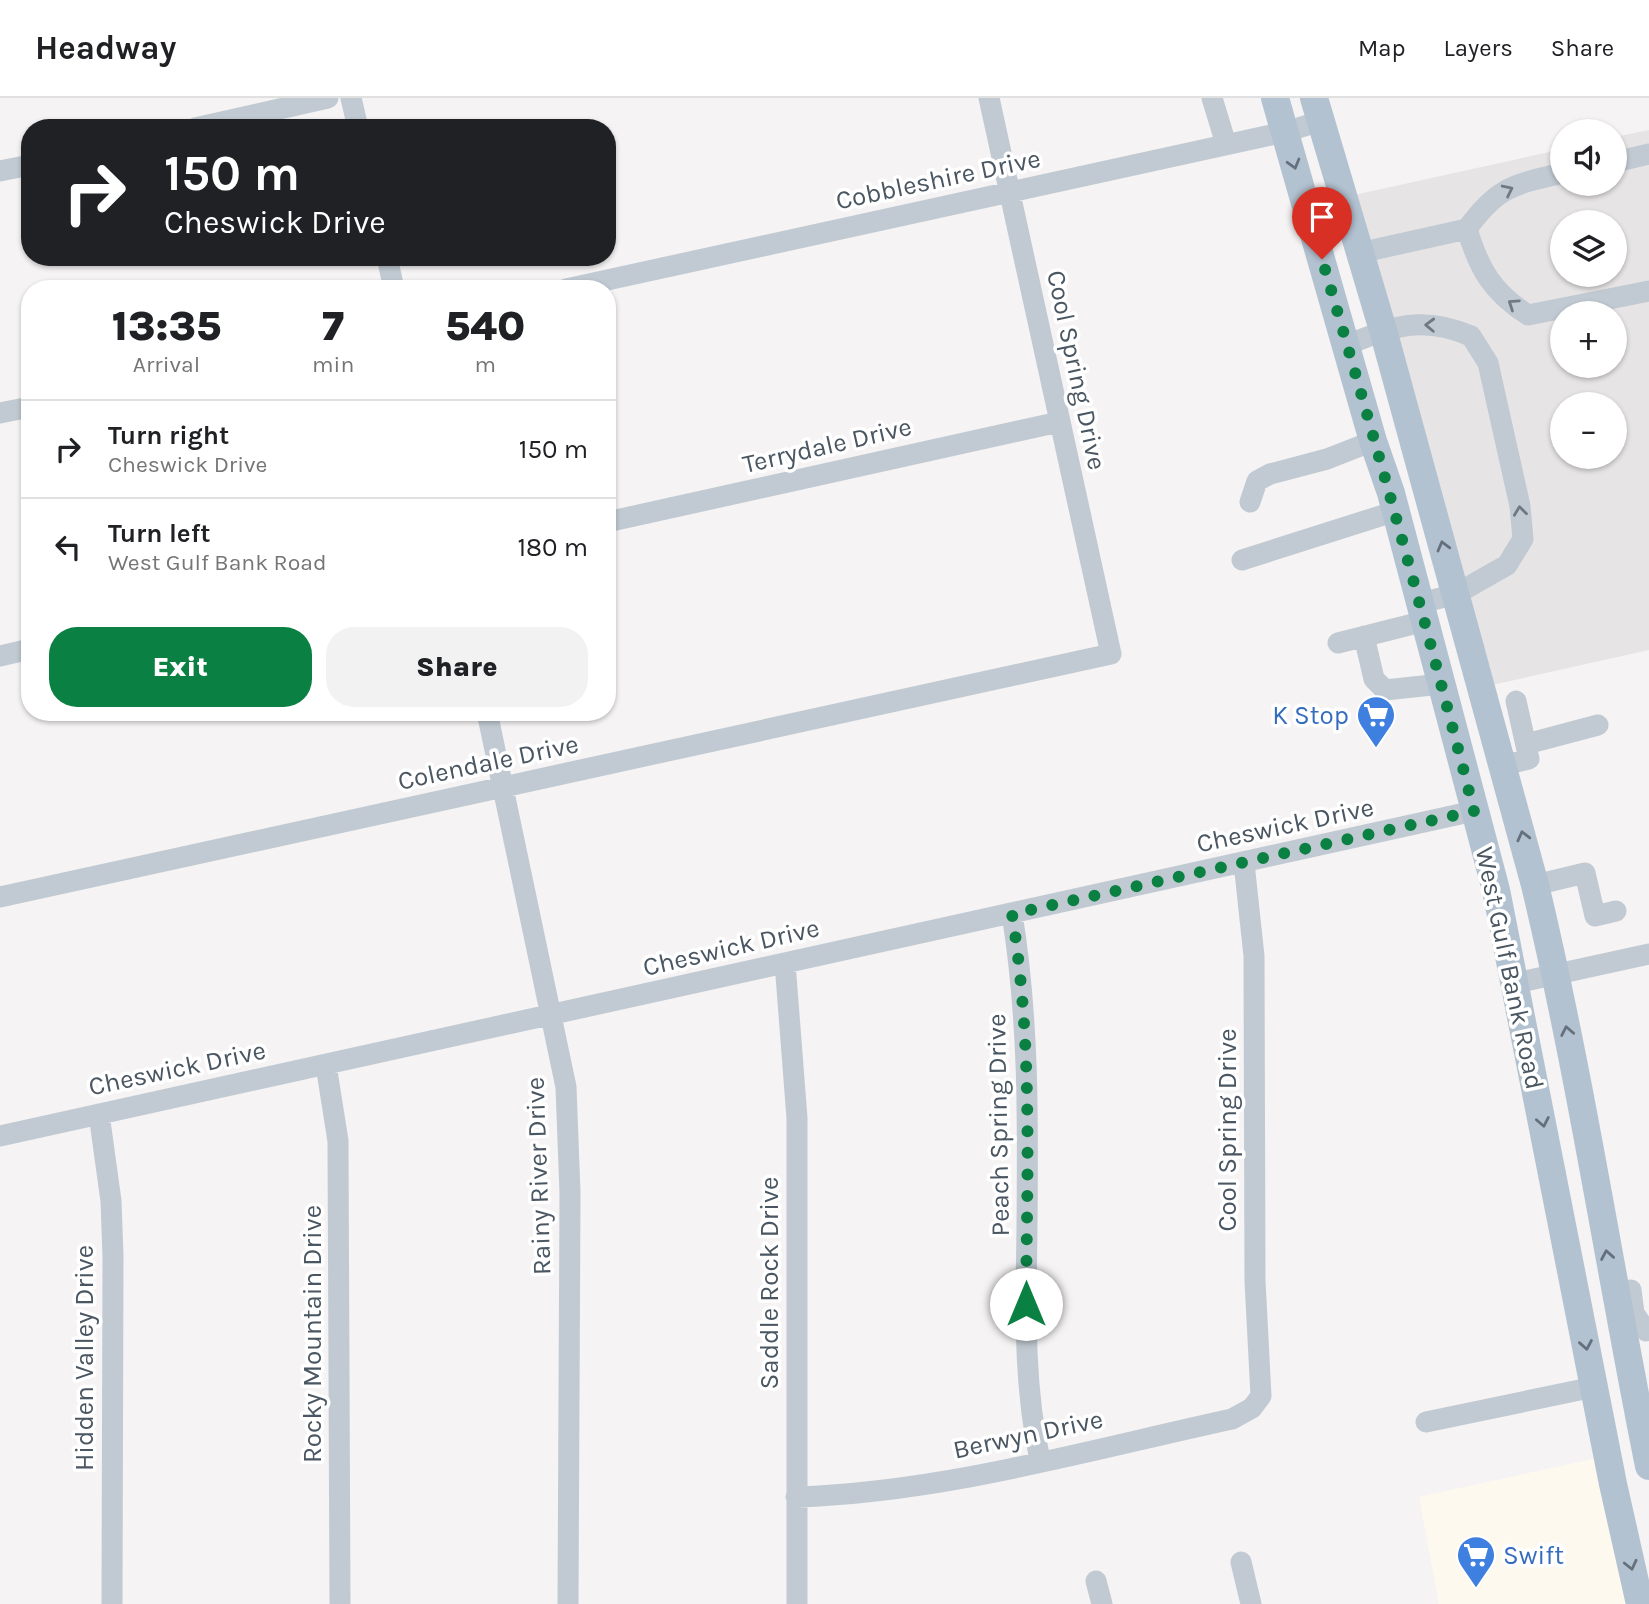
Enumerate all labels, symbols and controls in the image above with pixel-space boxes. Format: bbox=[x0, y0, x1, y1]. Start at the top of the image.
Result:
text: Headway bbox=[35, 29, 176, 67]
text: Map bbox=[1358, 34, 1406, 62]
text: Layers bbox=[1444, 34, 1513, 62]
text: Share bbox=[1551, 34, 1614, 62]
map controls bbox=[1550, 119, 1627, 469]
button: sound bbox=[1550, 119, 1627, 196]
street label: Cobbleshire Drive bbox=[833, 143, 1043, 216]
text: 150 m bbox=[164, 145, 300, 202]
icon: right bbox=[49, 147, 140, 238]
one-way arrow bbox=[1286, 157, 1301, 169]
one-way arrow bbox=[1501, 184, 1513, 198]
pin bbox=[1292, 187, 1352, 259]
icon: arrive bbox=[1303, 198, 1341, 236]
text: Cheswick Drive bbox=[164, 204, 386, 241]
button: layers bbox=[1550, 210, 1627, 287]
street label: Cool Spring Drive bbox=[1040, 268, 1113, 473]
one-way arrow bbox=[1507, 300, 1520, 313]
text: 13:35 bbox=[112, 301, 221, 351]
text: 7 bbox=[322, 301, 344, 351]
text: 540 bbox=[445, 301, 525, 351]
button: + bbox=[1550, 301, 1627, 378]
one-way arrow bbox=[1424, 317, 1435, 332]
text: Arrival bbox=[133, 351, 200, 378]
text: min bbox=[312, 351, 354, 378]
text: m bbox=[474, 351, 496, 378]
button: − bbox=[1550, 392, 1627, 469]
street label: Terrydale Drive bbox=[740, 411, 915, 480]
text: Turn right bbox=[108, 420, 229, 451]
icon: right bbox=[49, 430, 87, 468]
text: 150 m bbox=[519, 434, 588, 465]
text: Cheswick Drive bbox=[108, 451, 267, 478]
one-way arrow bbox=[1513, 505, 1528, 517]
text: Turn left bbox=[108, 518, 210, 549]
icon: left bbox=[49, 528, 87, 566]
text: 180 m bbox=[518, 532, 588, 563]
one-way arrow bbox=[1436, 540, 1451, 552]
text: West Gulf Bank Road bbox=[108, 549, 327, 576]
button: Exit bbox=[49, 627, 312, 707]
button: Share bbox=[326, 627, 588, 707]
supermarket icon: K Stop bbox=[1355, 694, 1397, 749]
place label: K Stop bbox=[1272, 700, 1349, 731]
street label: Colendale Drive bbox=[395, 728, 581, 797]
street label: Cheswick Drive bbox=[1194, 792, 1376, 859]
one-way arrow bbox=[1517, 830, 1531, 842]
street label: West Gulf Bank Road bbox=[1469, 844, 1550, 1092]
street label: Cheswick Drive bbox=[640, 912, 822, 983]
street label: Peach Spring Drive bbox=[981, 1013, 1016, 1237]
one-way arrow bbox=[1560, 1025, 1575, 1037]
street label: Cool Spring Drive bbox=[1212, 1028, 1243, 1232]
street label: Cheswick Drive bbox=[86, 1035, 268, 1102]
street label: Rainy River Drive bbox=[520, 1076, 557, 1276]
one-way arrow bbox=[1535, 1116, 1550, 1128]
street label: Saddle Rock Drive bbox=[754, 1177, 785, 1389]
street label: Rocky Mountain Drive bbox=[297, 1205, 328, 1463]
street label: Hidden Valley Drive bbox=[69, 1245, 100, 1471]
one-way arrow bbox=[1600, 1249, 1615, 1261]
position arrow bbox=[989, 1267, 1063, 1341]
one-way arrow bbox=[1577, 1339, 1592, 1351]
street label: Berwyn Drive bbox=[950, 1403, 1106, 1465]
supermarket icon: Swift bbox=[1455, 1534, 1497, 1589]
place label: Swift bbox=[1503, 1540, 1564, 1571]
one-way arrow bbox=[1623, 1559, 1637, 1571]

